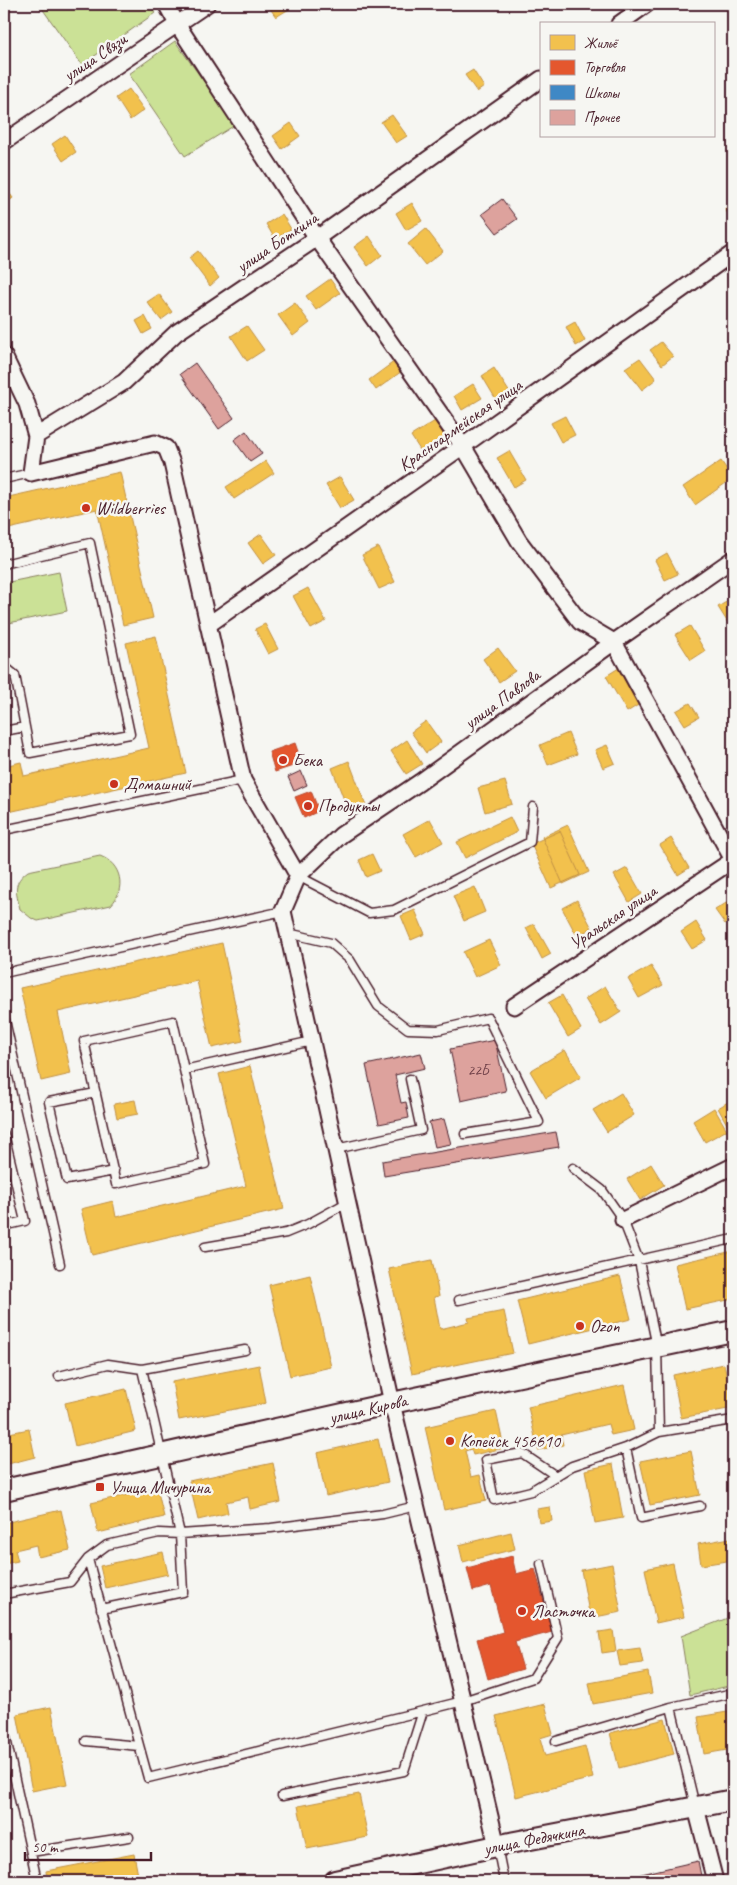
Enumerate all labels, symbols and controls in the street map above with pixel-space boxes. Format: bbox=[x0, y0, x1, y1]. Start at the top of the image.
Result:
legend bbox=[540, 22, 714, 138]
street label: улица Связи bbox=[58, 27, 132, 88]
text: Жильё bbox=[584, 34, 619, 53]
text: Торговля bbox=[584, 58, 627, 77]
text: Школы bbox=[584, 84, 620, 103]
text: Прочее bbox=[584, 108, 620, 127]
street label: улица Боткина bbox=[231, 206, 323, 278]
street label: Красноармейская улица bbox=[394, 373, 528, 476]
place label: Wildberries bbox=[96, 497, 167, 519]
marker: Wildberries bbox=[80, 502, 92, 514]
street label: улица Павлова bbox=[459, 663, 545, 734]
place label: Бека bbox=[293, 749, 324, 771]
marker: Бека bbox=[277, 754, 289, 766]
place label: Домашний bbox=[124, 773, 192, 795]
marker: Домашний bbox=[108, 778, 120, 790]
place label: Продукты bbox=[318, 795, 381, 817]
marker: Продукты bbox=[302, 800, 314, 812]
street label: Уральская улица bbox=[565, 879, 662, 954]
house number: 22Б bbox=[467, 1061, 491, 1080]
place label: Ozon bbox=[590, 1315, 620, 1337]
marker: Ozon bbox=[574, 1320, 586, 1332]
street label: улица Кирова bbox=[326, 1389, 411, 1429]
place label: Копейск 456610 bbox=[460, 1430, 562, 1452]
marker: Копейск 456610 bbox=[444, 1435, 456, 1447]
place label: Улица Мичурина bbox=[110, 1476, 211, 1498]
marker: Улица Мичурина bbox=[94, 1481, 106, 1493]
place label: Ласточка bbox=[532, 1600, 596, 1622]
marker: Ласточка bbox=[516, 1605, 528, 1617]
street label: улица Федячкина bbox=[481, 1818, 587, 1860]
scale bar bbox=[25, 1830, 151, 1862]
text: 50 m bbox=[32, 1838, 59, 1857]

